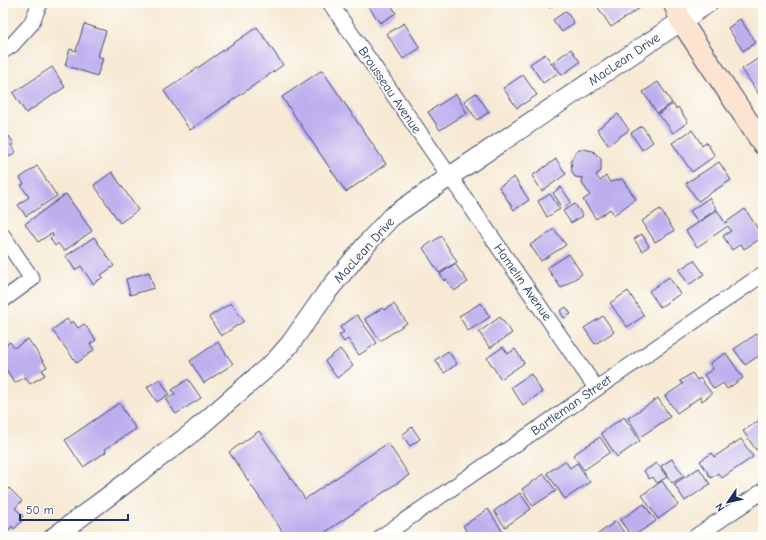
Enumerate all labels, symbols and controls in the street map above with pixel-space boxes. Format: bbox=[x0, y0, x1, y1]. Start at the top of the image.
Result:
street label: MacLean Drive bbox=[585, 29, 663, 88]
street label: Brousseau Avenue bbox=[356, 44, 425, 136]
street label: MacLean Drive bbox=[331, 214, 398, 286]
street label: Hamelin Avenue bbox=[491, 241, 555, 324]
street label: Bartleman Street bbox=[528, 371, 615, 438]
north arrow bbox=[708, 482, 748, 522]
scale bar bbox=[20, 496, 128, 522]
text: N bbox=[713, 501, 728, 514]
text: 50 m bbox=[26, 503, 54, 517]

